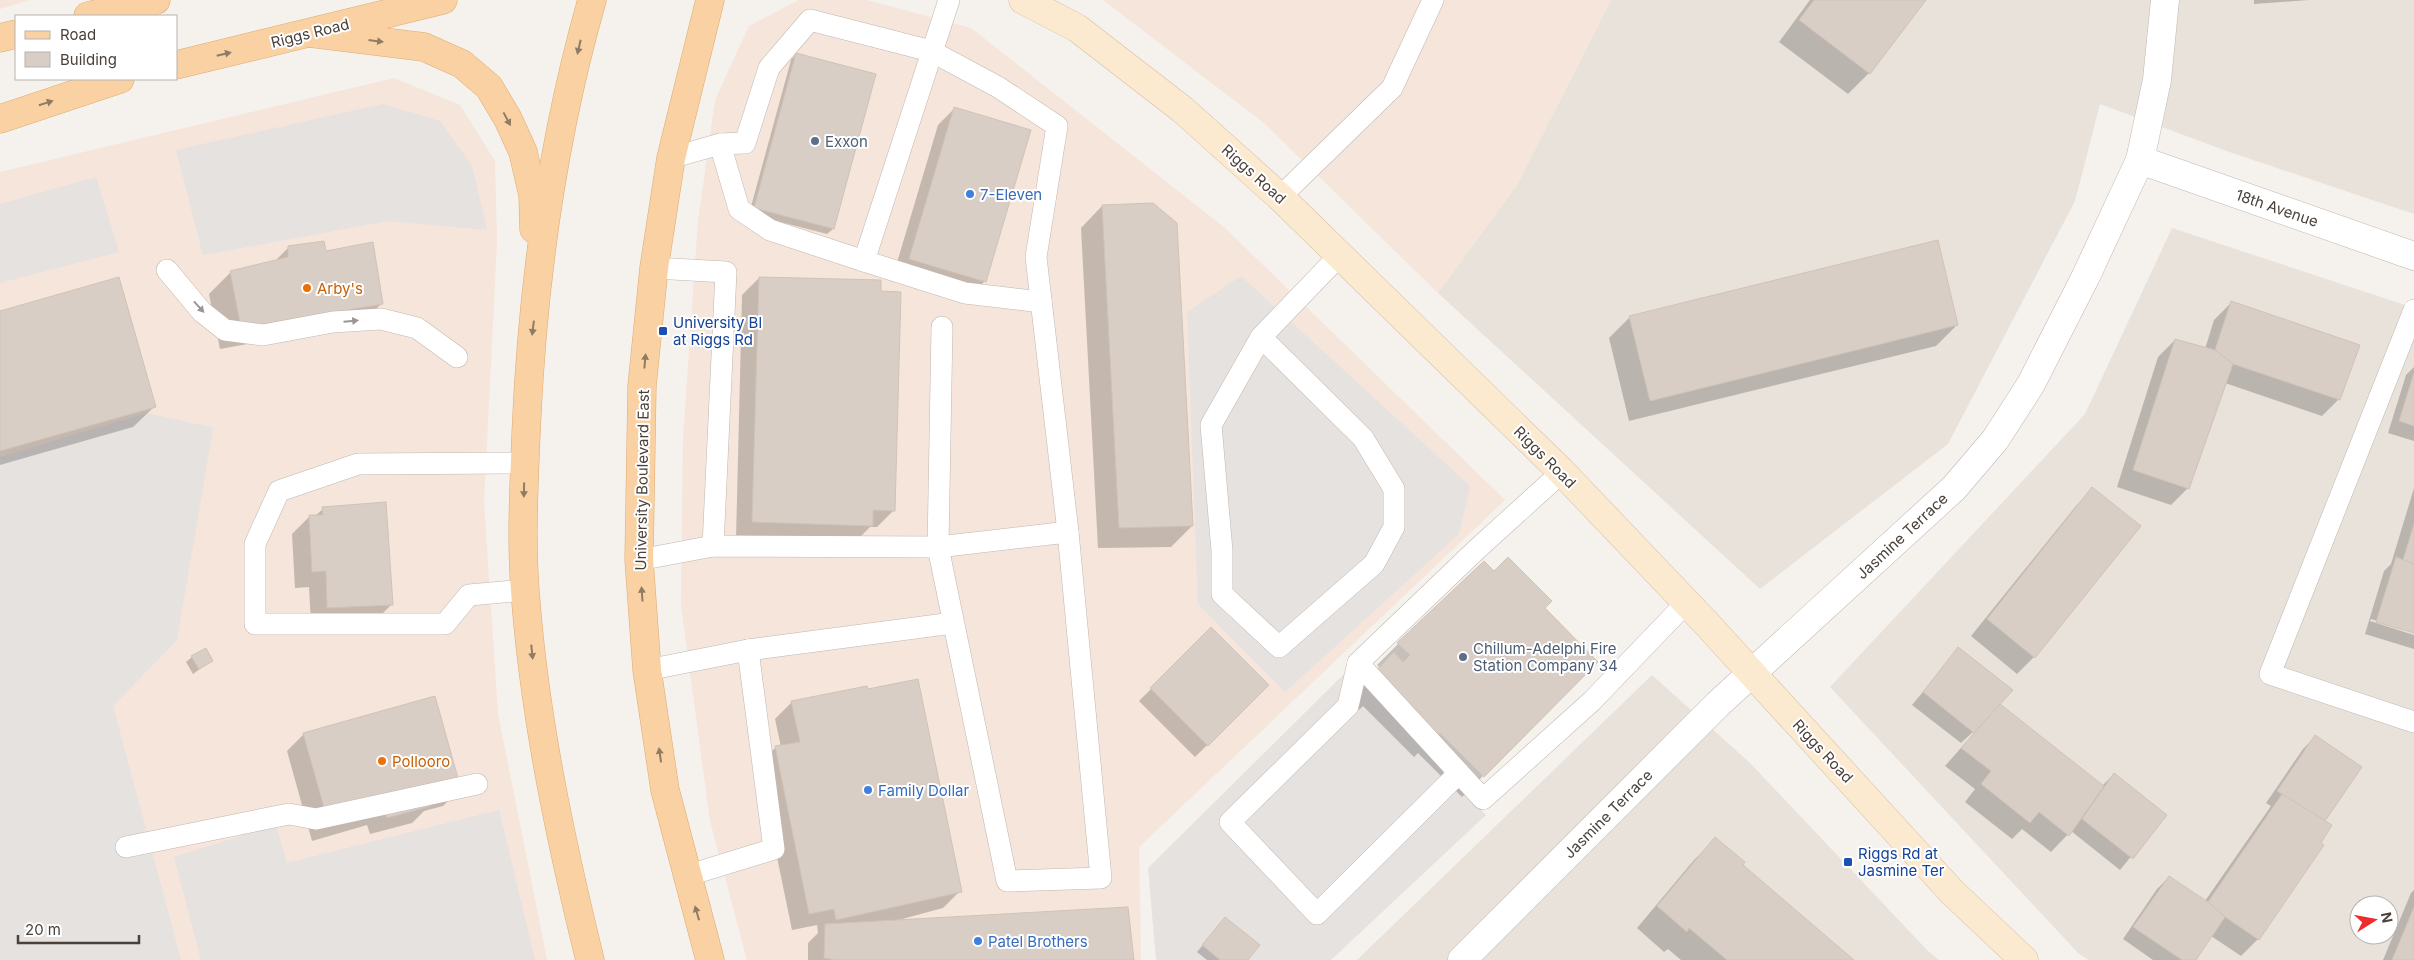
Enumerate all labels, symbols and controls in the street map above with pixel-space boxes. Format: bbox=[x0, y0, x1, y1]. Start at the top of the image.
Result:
street label: Riggs Road bbox=[269, 14, 351, 52]
legend bbox=[15, 15, 178, 80]
text: Road bbox=[60, 25, 96, 44]
one-way arrow bbox=[368, 37, 384, 45]
one-way arrow bbox=[575, 39, 583, 54]
text: Building bbox=[60, 50, 117, 69]
one-way arrow bbox=[216, 50, 231, 58]
one-way arrow bbox=[39, 99, 54, 106]
one-way arrow bbox=[503, 112, 511, 126]
place label: Exxon bbox=[825, 132, 868, 151]
marker: Exxon bbox=[809, 135, 821, 147]
street label: Riggs Road bbox=[1218, 140, 1290, 208]
place label: 7-Eleven bbox=[980, 185, 1042, 204]
street label: 18th Avenue bbox=[2233, 185, 2321, 231]
marker: 7-Eleven bbox=[964, 188, 976, 200]
place label: Arby's bbox=[317, 279, 363, 298]
marker: Arby's bbox=[301, 282, 313, 294]
one-way arrow bbox=[193, 301, 205, 313]
place label: University Bl at Riggs Rd bbox=[673, 313, 762, 349]
one-way arrow bbox=[344, 317, 360, 325]
one-way arrow bbox=[529, 320, 537, 336]
marker: University Bl at Riggs Rd bbox=[657, 325, 669, 337]
one-way arrow bbox=[641, 353, 649, 369]
street label: University Boulevard East bbox=[631, 389, 653, 571]
street label: Riggs Road bbox=[1510, 422, 1580, 492]
one-way arrow bbox=[520, 482, 528, 498]
street label: Jasmine Terrace bbox=[1852, 489, 1952, 583]
one-way arrow bbox=[637, 585, 645, 601]
place label: Chillum-Adelphi Fire Station Company 34 bbox=[1473, 639, 1618, 675]
one-way arrow bbox=[528, 645, 536, 661]
marker: Chillum-Adelphi Fire Station Company 34 bbox=[1457, 651, 1469, 663]
street label: Riggs Road bbox=[1789, 715, 1857, 787]
one-way arrow bbox=[656, 747, 664, 763]
place label: Pollooro bbox=[392, 752, 450, 771]
marker: Pollooro bbox=[376, 755, 388, 767]
street label: Jasmine Terrace bbox=[1560, 766, 1656, 862]
place label: Family Dollar bbox=[878, 781, 970, 800]
marker: Family Dollar bbox=[862, 784, 874, 796]
place label: Riggs Rd at Jasmine Ter bbox=[1858, 844, 1945, 880]
marker: Riggs Rd at Jasmine Ter bbox=[1842, 856, 1854, 868]
north arrow bbox=[2349, 895, 2399, 945]
one-way arrow bbox=[692, 905, 700, 920]
text: N bbox=[2378, 911, 2397, 924]
scale bar bbox=[18, 912, 139, 944]
text: 20 m bbox=[25, 920, 61, 939]
place label: Patel Brothers bbox=[988, 932, 1088, 951]
marker: Patel Brothers bbox=[972, 935, 984, 947]

